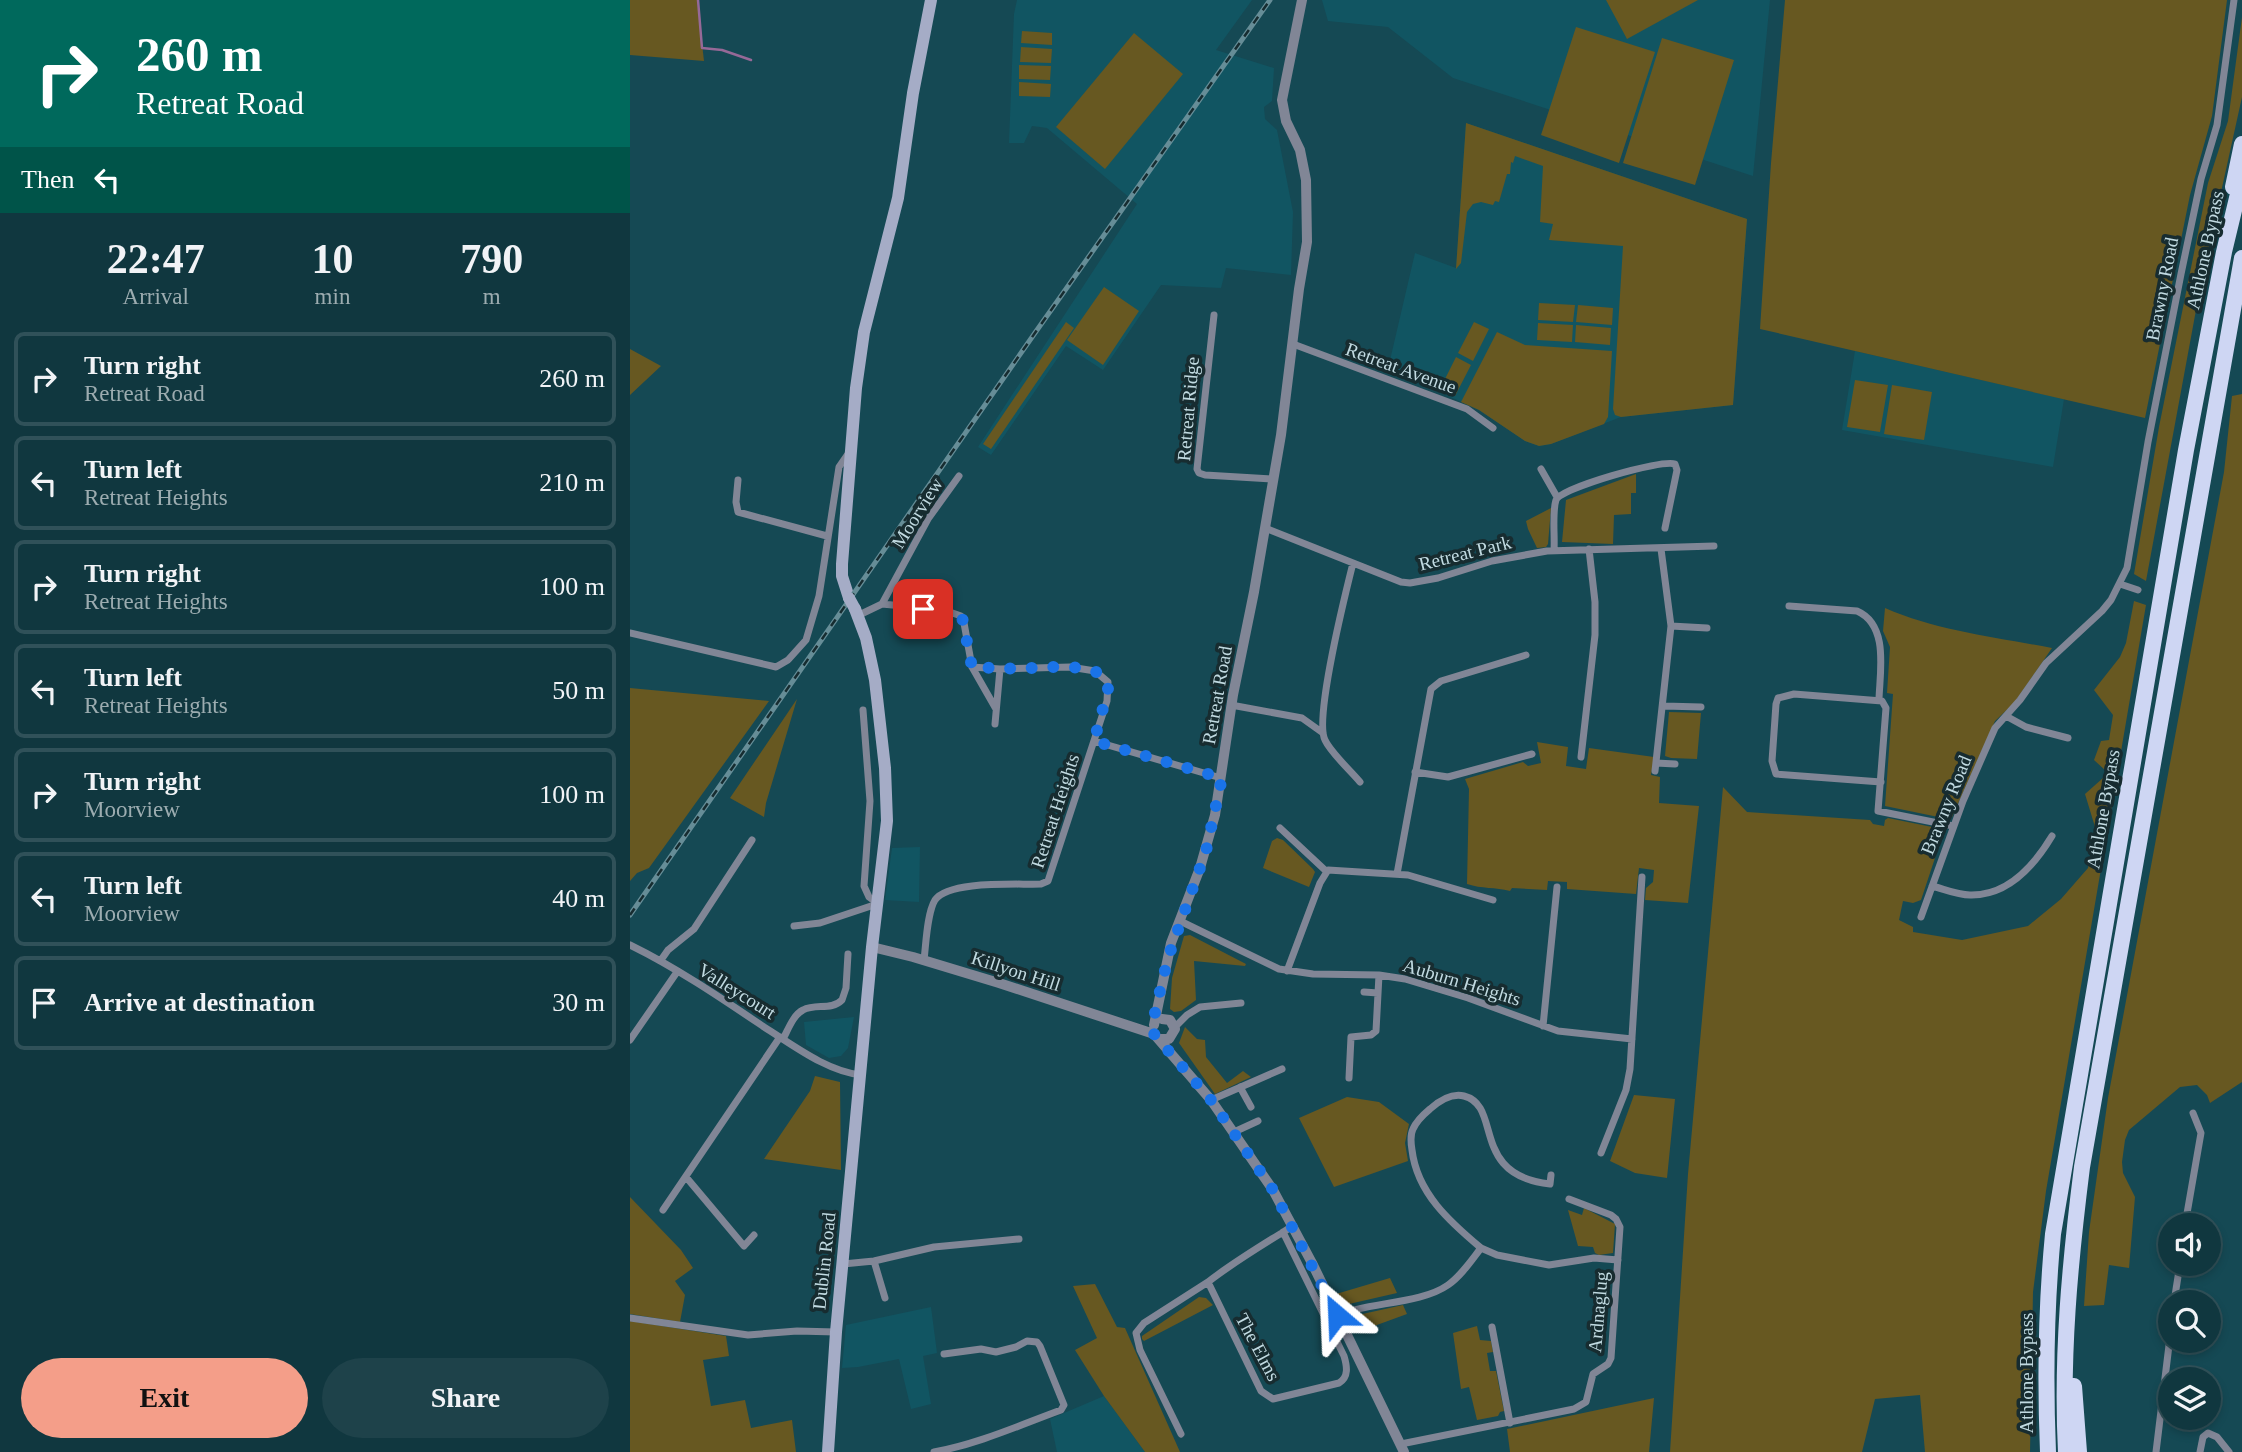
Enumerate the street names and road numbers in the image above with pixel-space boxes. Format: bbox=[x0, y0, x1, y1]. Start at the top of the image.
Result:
street label: Athlone Bypass bbox=[2182, 189, 2228, 311]
street label: Brawny Road bbox=[2142, 235, 2182, 343]
street label: Retreat Avenue bbox=[1343, 338, 1459, 398]
street label: Retreat Ridge bbox=[1173, 356, 1203, 462]
street label: Moorview bbox=[887, 474, 947, 552]
street label: Retreat Park bbox=[1417, 531, 1514, 575]
street label: Retreat Road bbox=[1198, 644, 1236, 746]
street label: Athlone Bypass bbox=[2082, 748, 2124, 870]
street label: Retreat Heights bbox=[1027, 751, 1083, 871]
street label: Brawny Road bbox=[1917, 752, 1976, 858]
street label: Killyon Hill bbox=[969, 947, 1063, 995]
street label: Auburn Heights bbox=[1401, 954, 1523, 1010]
street label: Valleycourt bbox=[694, 959, 780, 1023]
street label: Dublin Road bbox=[808, 1211, 840, 1311]
street label: Ardnaglug bbox=[1584, 1270, 1612, 1353]
street label: The Elms bbox=[1232, 1310, 1284, 1384]
street label: Athlone Bypass bbox=[2016, 1313, 2037, 1433]

